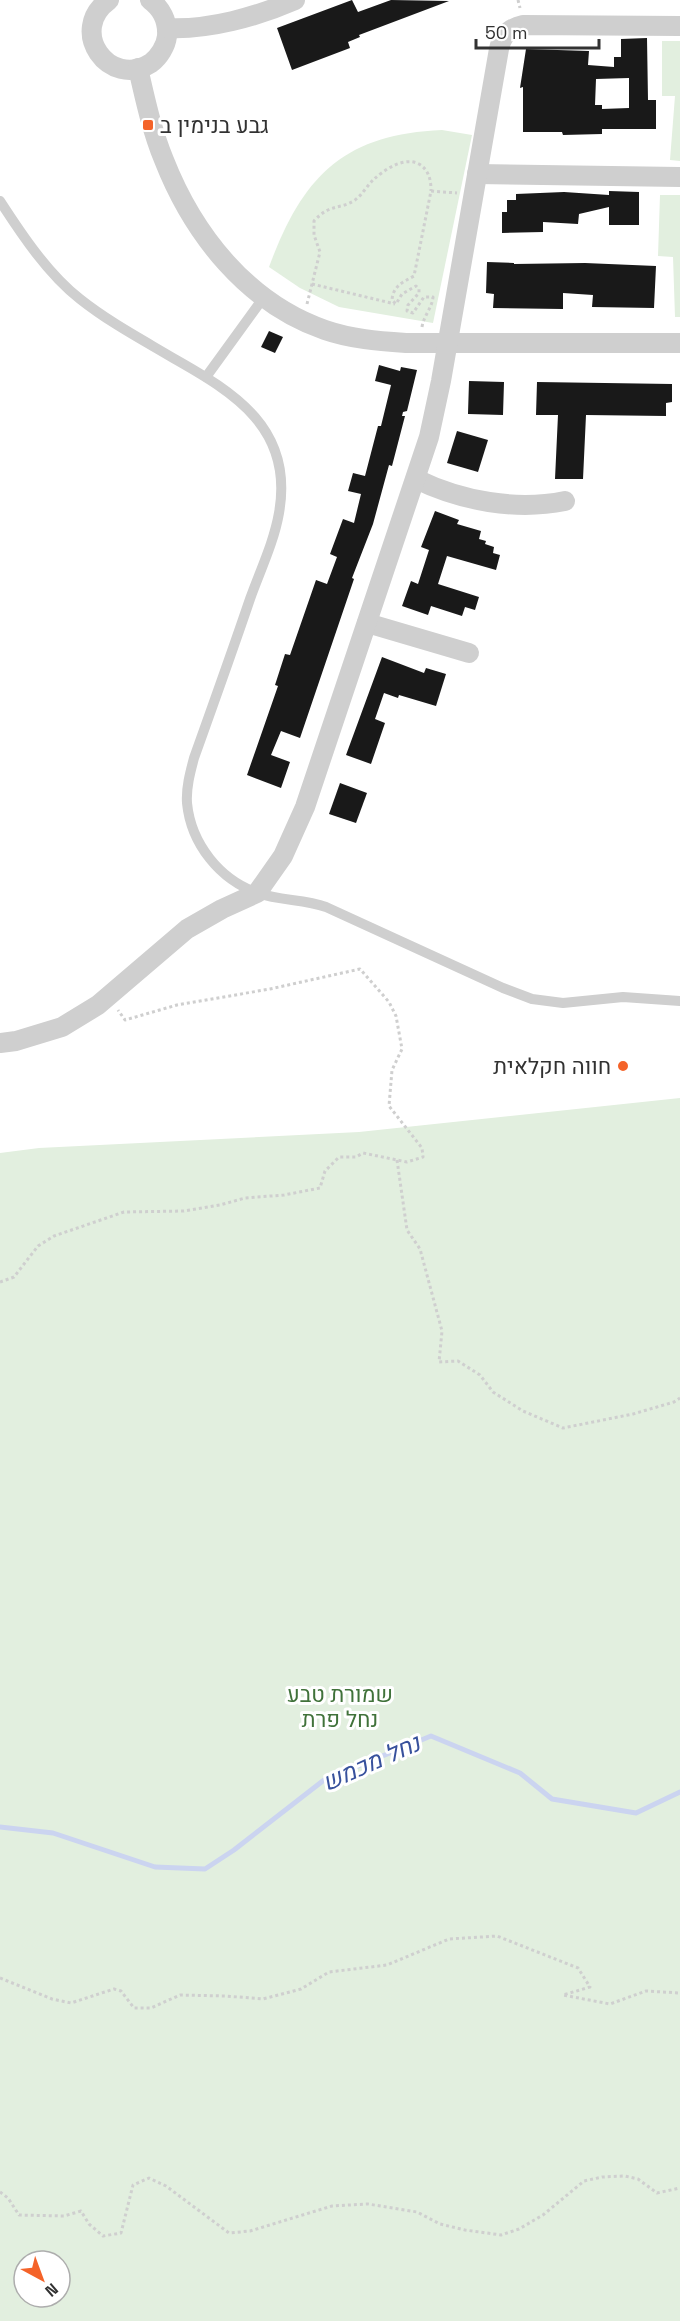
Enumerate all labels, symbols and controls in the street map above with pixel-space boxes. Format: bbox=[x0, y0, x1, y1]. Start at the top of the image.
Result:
scale bar bbox=[476, 12, 599, 50]
text: 50 m bbox=[485, 21, 527, 44]
place label: גבע בנימין ב bbox=[160, 111, 269, 139]
marker: גבע בנימין ב bbox=[141, 118, 155, 132]
place label: חווה חקלאית bbox=[493, 1052, 611, 1080]
marker: חווה חקלאית bbox=[616, 1059, 630, 1073]
park label: שמורת טבע נחל פרת bbox=[287, 1680, 393, 1733]
water label: נחל מכמש bbox=[317, 1726, 427, 1798]
north arrow bbox=[12, 2249, 72, 2309]
text: N bbox=[41, 2278, 62, 2301]

